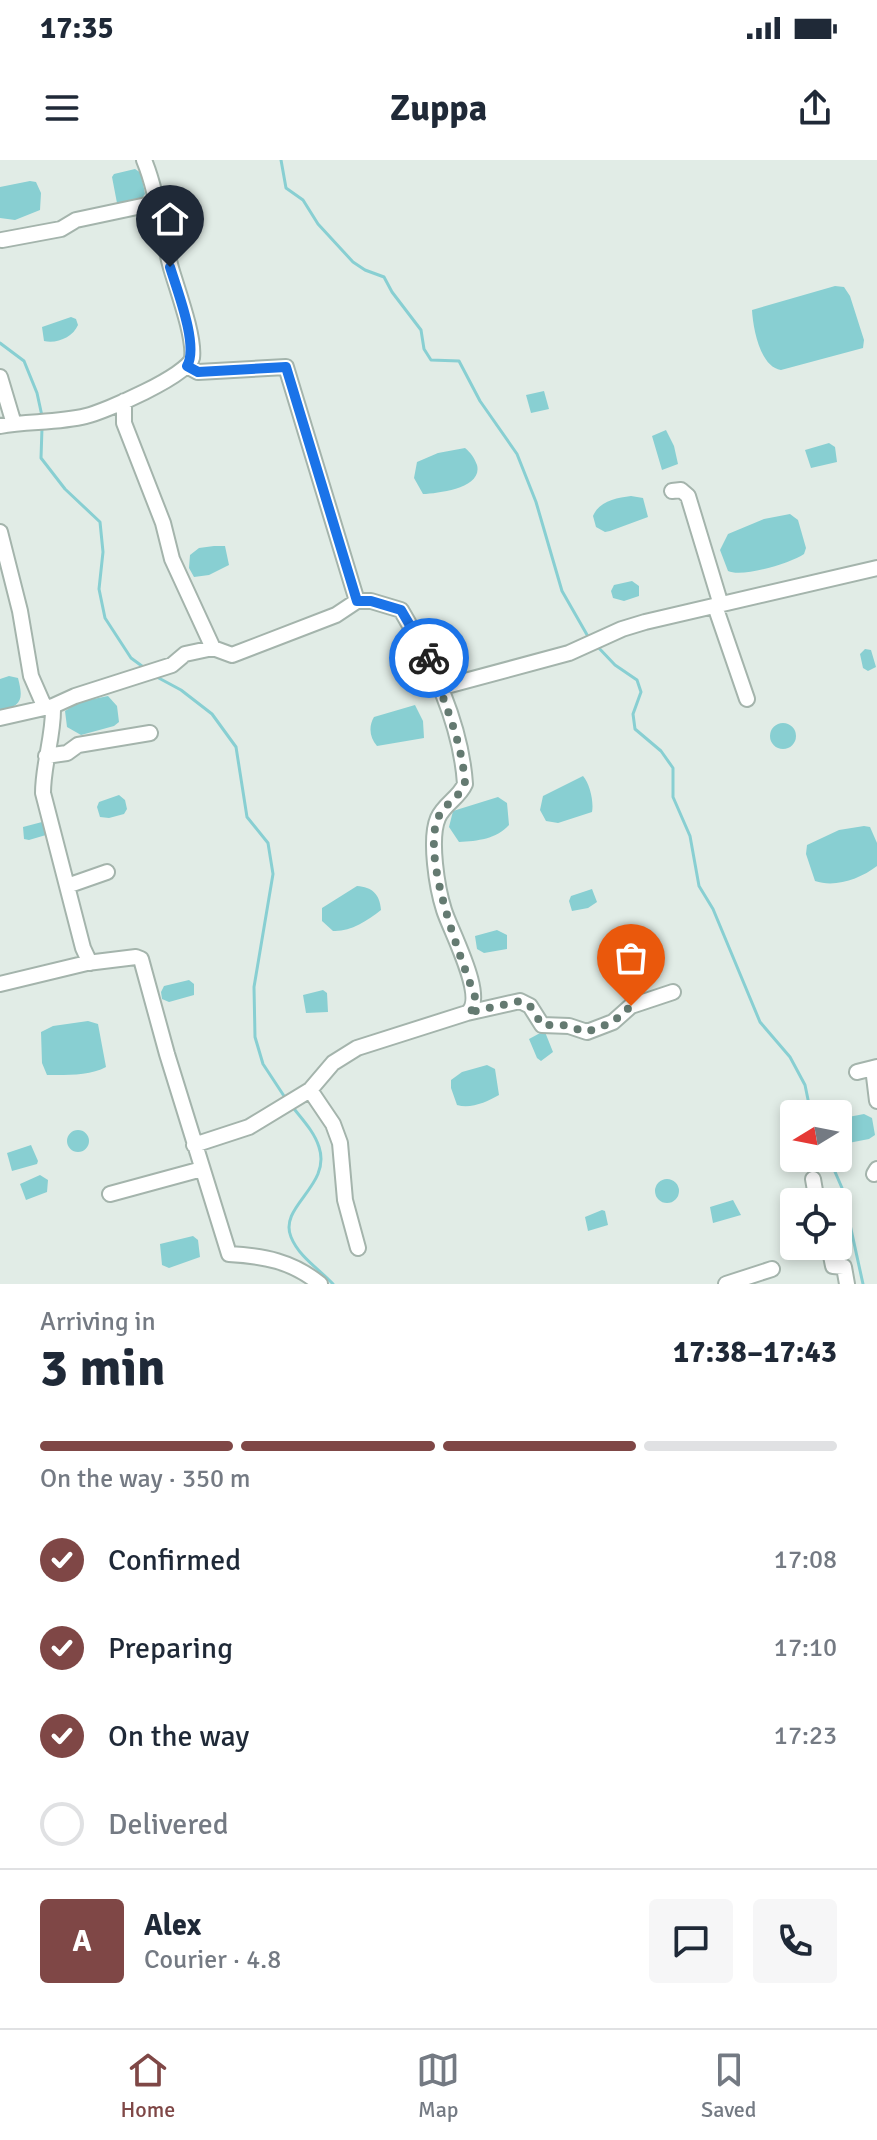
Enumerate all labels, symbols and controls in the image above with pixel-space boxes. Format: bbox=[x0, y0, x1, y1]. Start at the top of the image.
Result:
text: 17:35 bbox=[40, 10, 114, 47]
icon: menu bbox=[40, 86, 84, 130]
text: Zuppa bbox=[390, 86, 487, 131]
icon: share bbox=[793, 86, 837, 130]
pin bbox=[136, 185, 204, 267]
icon: home bbox=[148, 197, 192, 241]
courier bbox=[389, 618, 469, 698]
icon: bike bbox=[407, 636, 451, 680]
pin bbox=[597, 924, 665, 1006]
icon: bag bbox=[609, 936, 653, 980]
north arrow bbox=[780, 1100, 852, 1172]
map controls bbox=[780, 1100, 852, 1260]
button: locate bbox=[780, 1188, 852, 1260]
text: Arriving in bbox=[40, 1306, 156, 1338]
text: 17:38–17:43 bbox=[673, 1334, 837, 1371]
text: 3 min bbox=[40, 1336, 166, 1400]
text: On the way · 350 m bbox=[40, 1463, 250, 1495]
icon: check bbox=[40, 1538, 84, 1582]
text: Confirmed bbox=[108, 1542, 241, 1579]
text: 17:08 bbox=[774, 1544, 837, 1576]
icon: check bbox=[40, 1626, 84, 1670]
text: Preparing bbox=[108, 1630, 233, 1667]
text: 17:10 bbox=[774, 1632, 837, 1664]
icon: check bbox=[40, 1714, 84, 1758]
text: On the way bbox=[108, 1718, 249, 1755]
text: 17:23 bbox=[774, 1720, 837, 1752]
text: Delivered bbox=[108, 1806, 229, 1843]
button: chat bbox=[649, 1899, 733, 1983]
button: phone bbox=[753, 1899, 837, 1983]
text: Alex bbox=[144, 1907, 201, 1944]
text: A bbox=[72, 1923, 92, 1960]
text: Courier · 4.8 bbox=[144, 1944, 281, 1976]
tab: Home bbox=[120, 2048, 175, 2123]
tab: Map bbox=[416, 2048, 460, 2123]
tab: Saved bbox=[701, 2048, 757, 2123]

